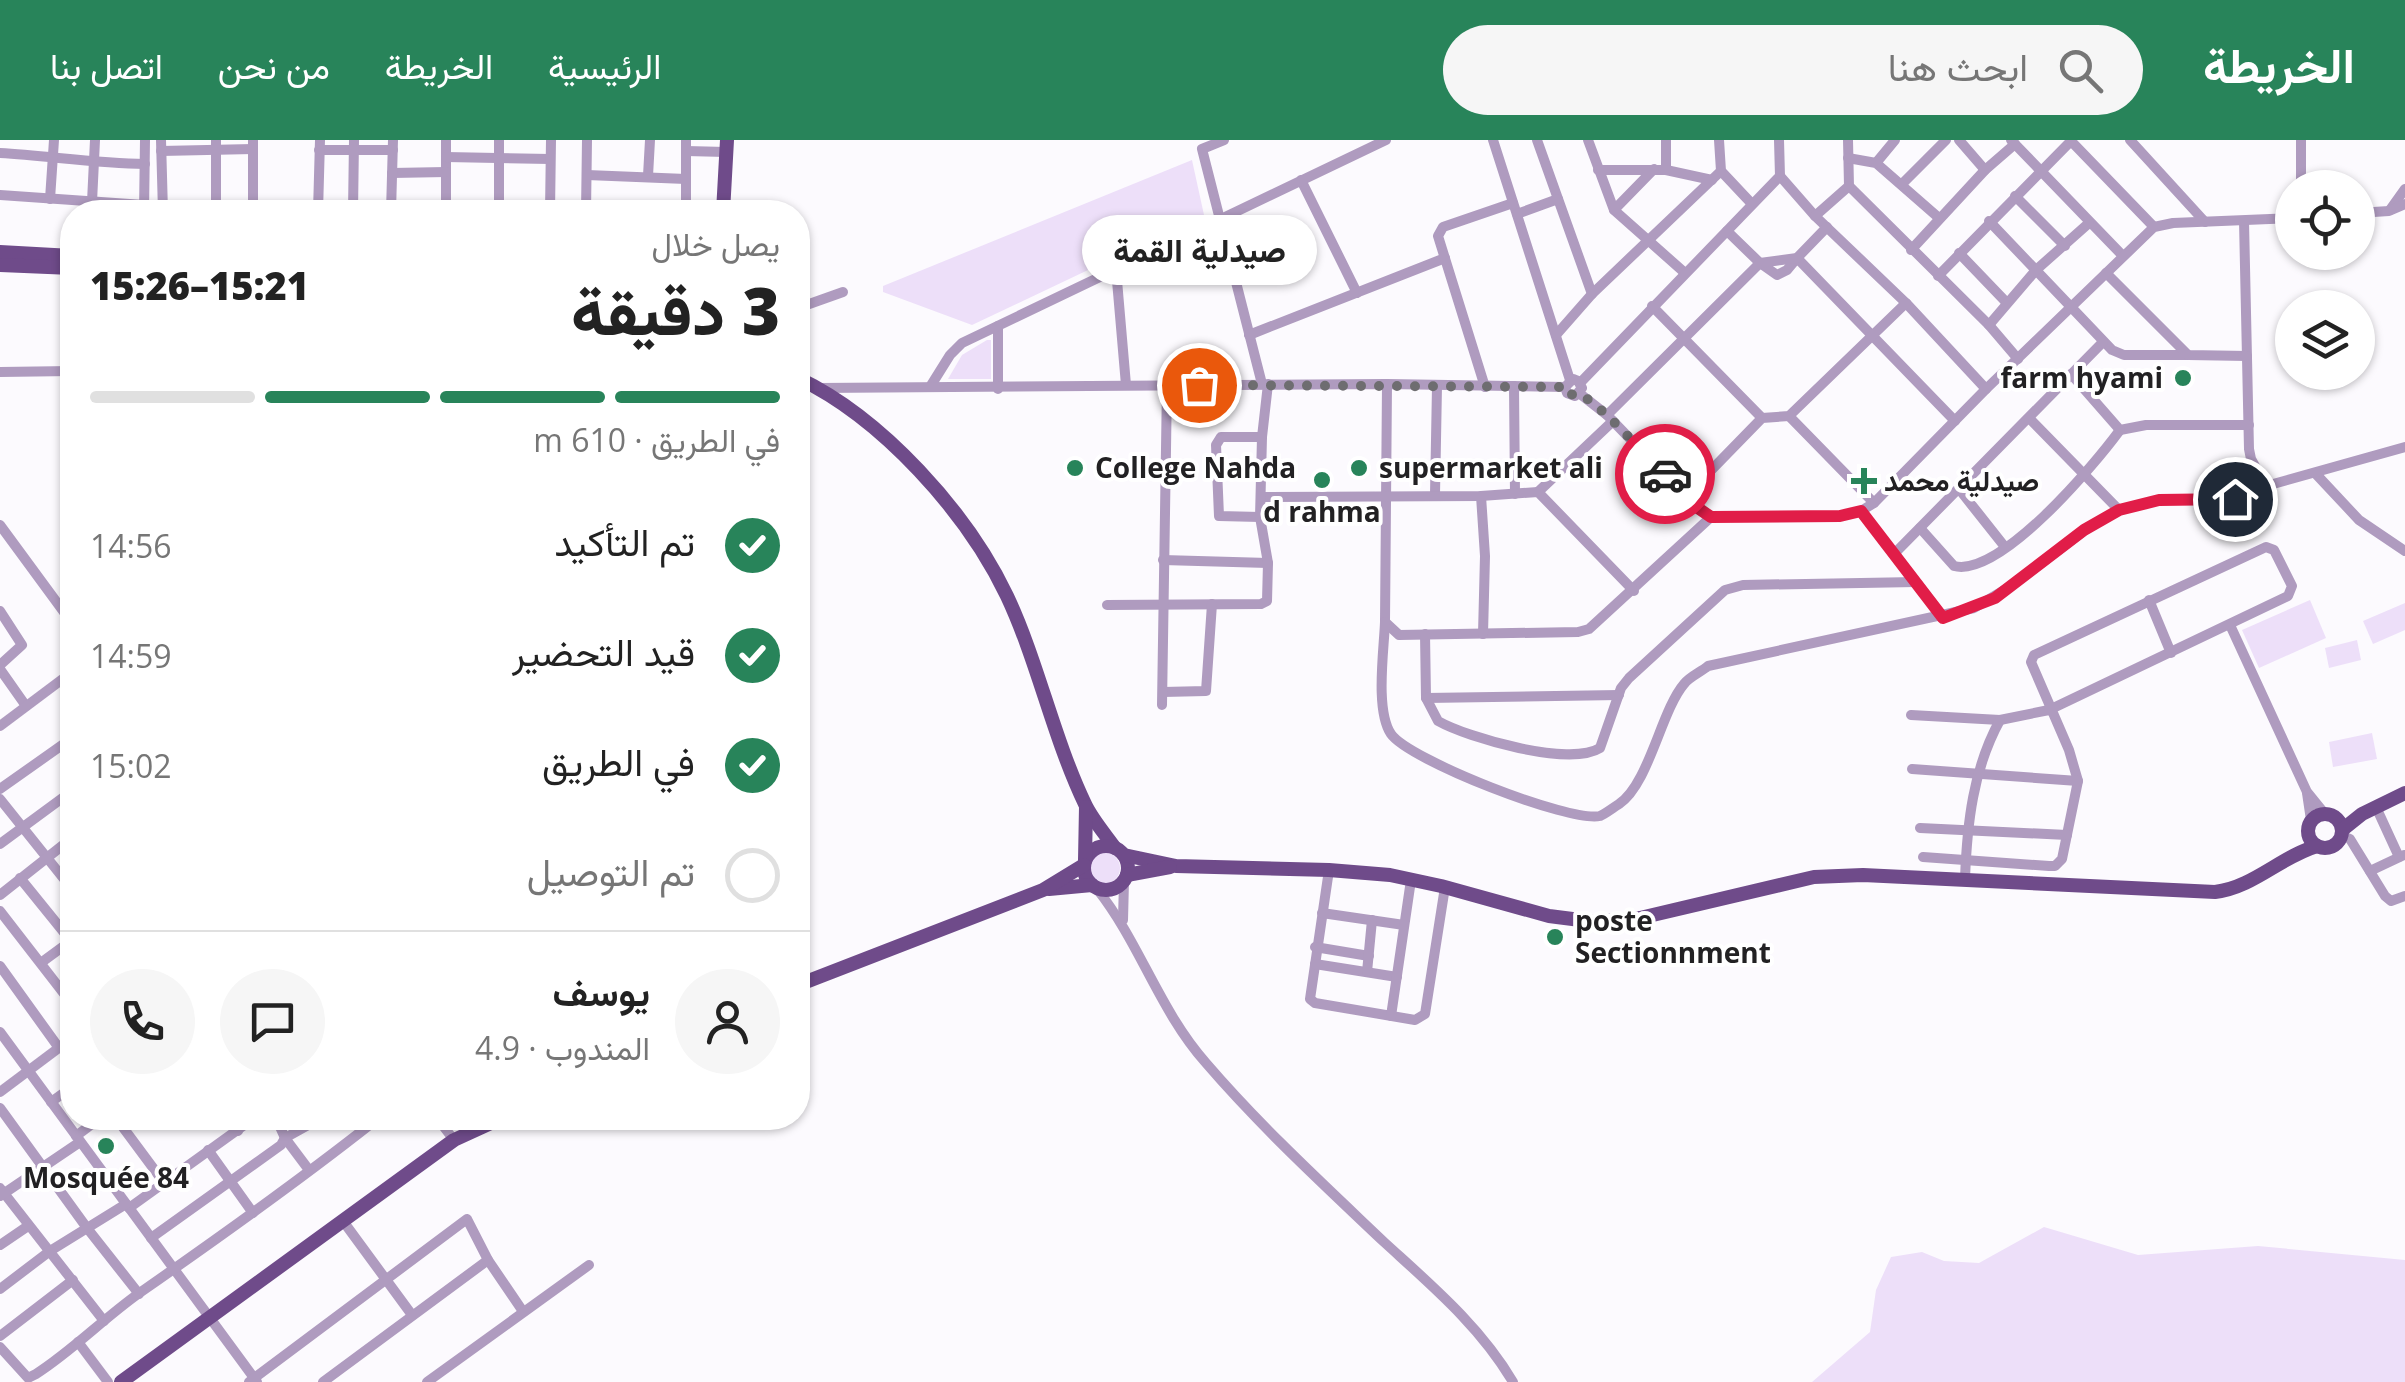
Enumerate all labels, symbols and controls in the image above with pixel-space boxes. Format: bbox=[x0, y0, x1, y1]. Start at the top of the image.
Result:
search box bbox=[1443, 25, 2143, 115]
text: الخريطة bbox=[2203, 32, 2355, 97]
text: ابحث هنا bbox=[1888, 40, 2028, 92]
text: اتصل بنا bbox=[50, 42, 163, 89]
text: من نحن bbox=[218, 42, 330, 89]
text: الخريطة bbox=[385, 42, 493, 89]
text: الرئيسية bbox=[548, 42, 661, 89]
icon: search bbox=[2053, 43, 2108, 98]
map controls bbox=[2275, 170, 2375, 390]
button: locate bbox=[2275, 170, 2375, 270]
callout: صيدلية القمة bbox=[1082, 215, 1316, 285]
text: يصل خلال bbox=[652, 222, 780, 265]
text: صيدلية القمة bbox=[1113, 228, 1286, 271]
text: 15:21–15:26 bbox=[90, 259, 309, 311]
text: 3 دقيقة bbox=[571, 266, 780, 354]
button: layers bbox=[2275, 290, 2375, 390]
pin bbox=[1157, 343, 1242, 428]
icon: bag bbox=[1172, 358, 1227, 413]
place label: farm hyami bbox=[2000, 358, 2163, 396]
marker: farm hyami bbox=[2172, 367, 2194, 389]
text: في الطريق · 610 m bbox=[533, 418, 780, 461]
courier bbox=[1615, 424, 1715, 524]
icon: car bbox=[1638, 447, 1693, 502]
place label: College Nahda bbox=[1095, 448, 1296, 486]
place label: supermarket ali bbox=[1379, 448, 1603, 486]
marker: College Nahda bbox=[1064, 457, 1086, 479]
marker: supermarket ali bbox=[1348, 457, 1370, 479]
pin bbox=[2193, 457, 2278, 542]
place label: صيدلية محمد bbox=[1884, 461, 2039, 499]
marker: d rahma bbox=[1311, 469, 1333, 491]
marker: صيدلية محمد bbox=[1853, 470, 1875, 492]
icon: home bbox=[2208, 472, 2263, 527]
place label: d rahma bbox=[1263, 492, 1381, 530]
text: تم التأكيد bbox=[554, 515, 695, 567]
icon: check bbox=[725, 518, 780, 573]
text: 14:56 bbox=[90, 524, 172, 567]
text: قيد التحضير bbox=[512, 625, 695, 677]
icon: check bbox=[725, 628, 780, 683]
text: 14:59 bbox=[90, 634, 172, 677]
text: في الطريق bbox=[542, 735, 695, 787]
icon: check bbox=[725, 738, 780, 793]
text: 15:02 bbox=[90, 744, 172, 787]
text: تم التوصيل bbox=[527, 845, 695, 897]
place label: poste Sectionnment bbox=[1575, 901, 1771, 971]
marker: poste Sectionnment bbox=[1544, 926, 1566, 948]
text: يوسف bbox=[553, 965, 650, 1017]
button: phone bbox=[90, 969, 195, 1074]
button: chat bbox=[220, 969, 325, 1074]
button: person bbox=[675, 969, 780, 1074]
text: المندوب · 4.9 bbox=[475, 1026, 650, 1069]
marker: Mosquée 84 bbox=[95, 1135, 117, 1157]
place label: Mosquée 84 bbox=[23, 1158, 189, 1196]

